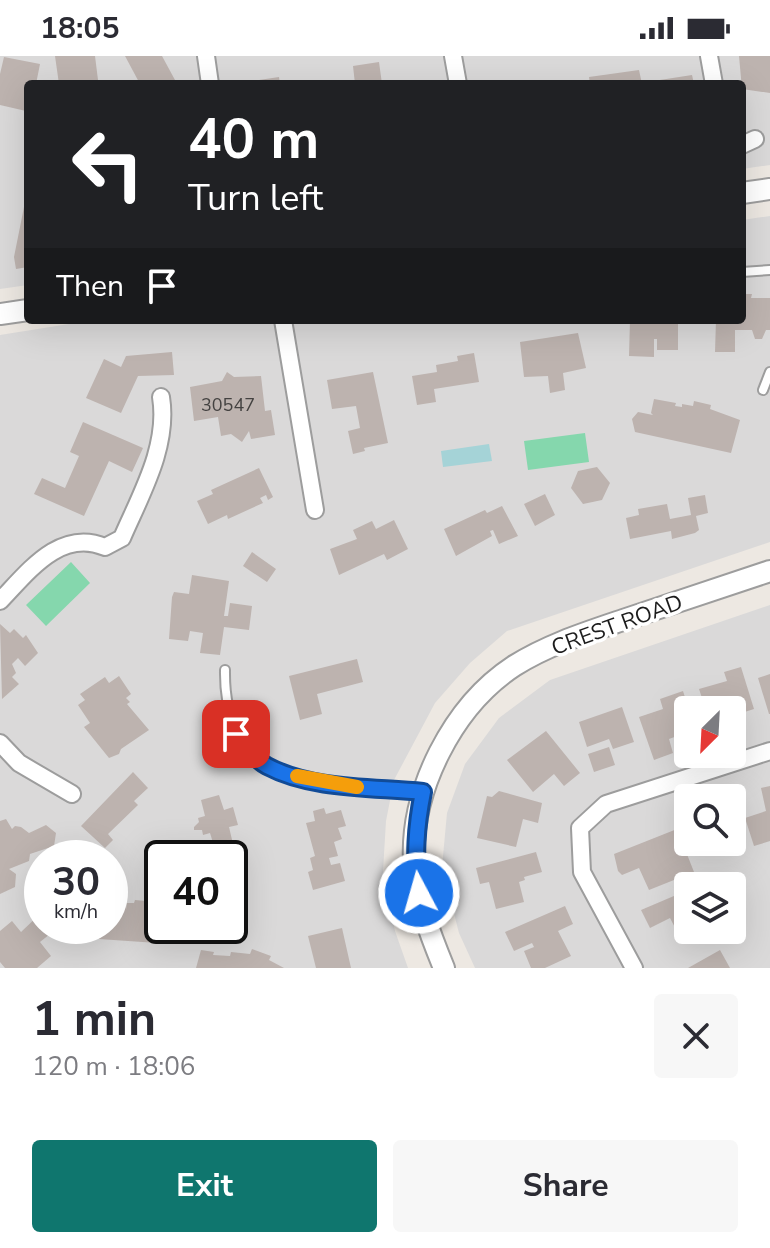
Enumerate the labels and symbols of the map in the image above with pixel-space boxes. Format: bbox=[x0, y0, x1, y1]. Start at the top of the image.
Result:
house number: 30547 bbox=[201, 393, 255, 417]
street label: CREST ROAD bbox=[547, 587, 687, 663]
north arrow bbox=[674, 696, 746, 768]
pin bbox=[202, 700, 270, 768]
speed limit sign: 40 bbox=[144, 840, 248, 944]
position arrow bbox=[377, 851, 461, 935]

